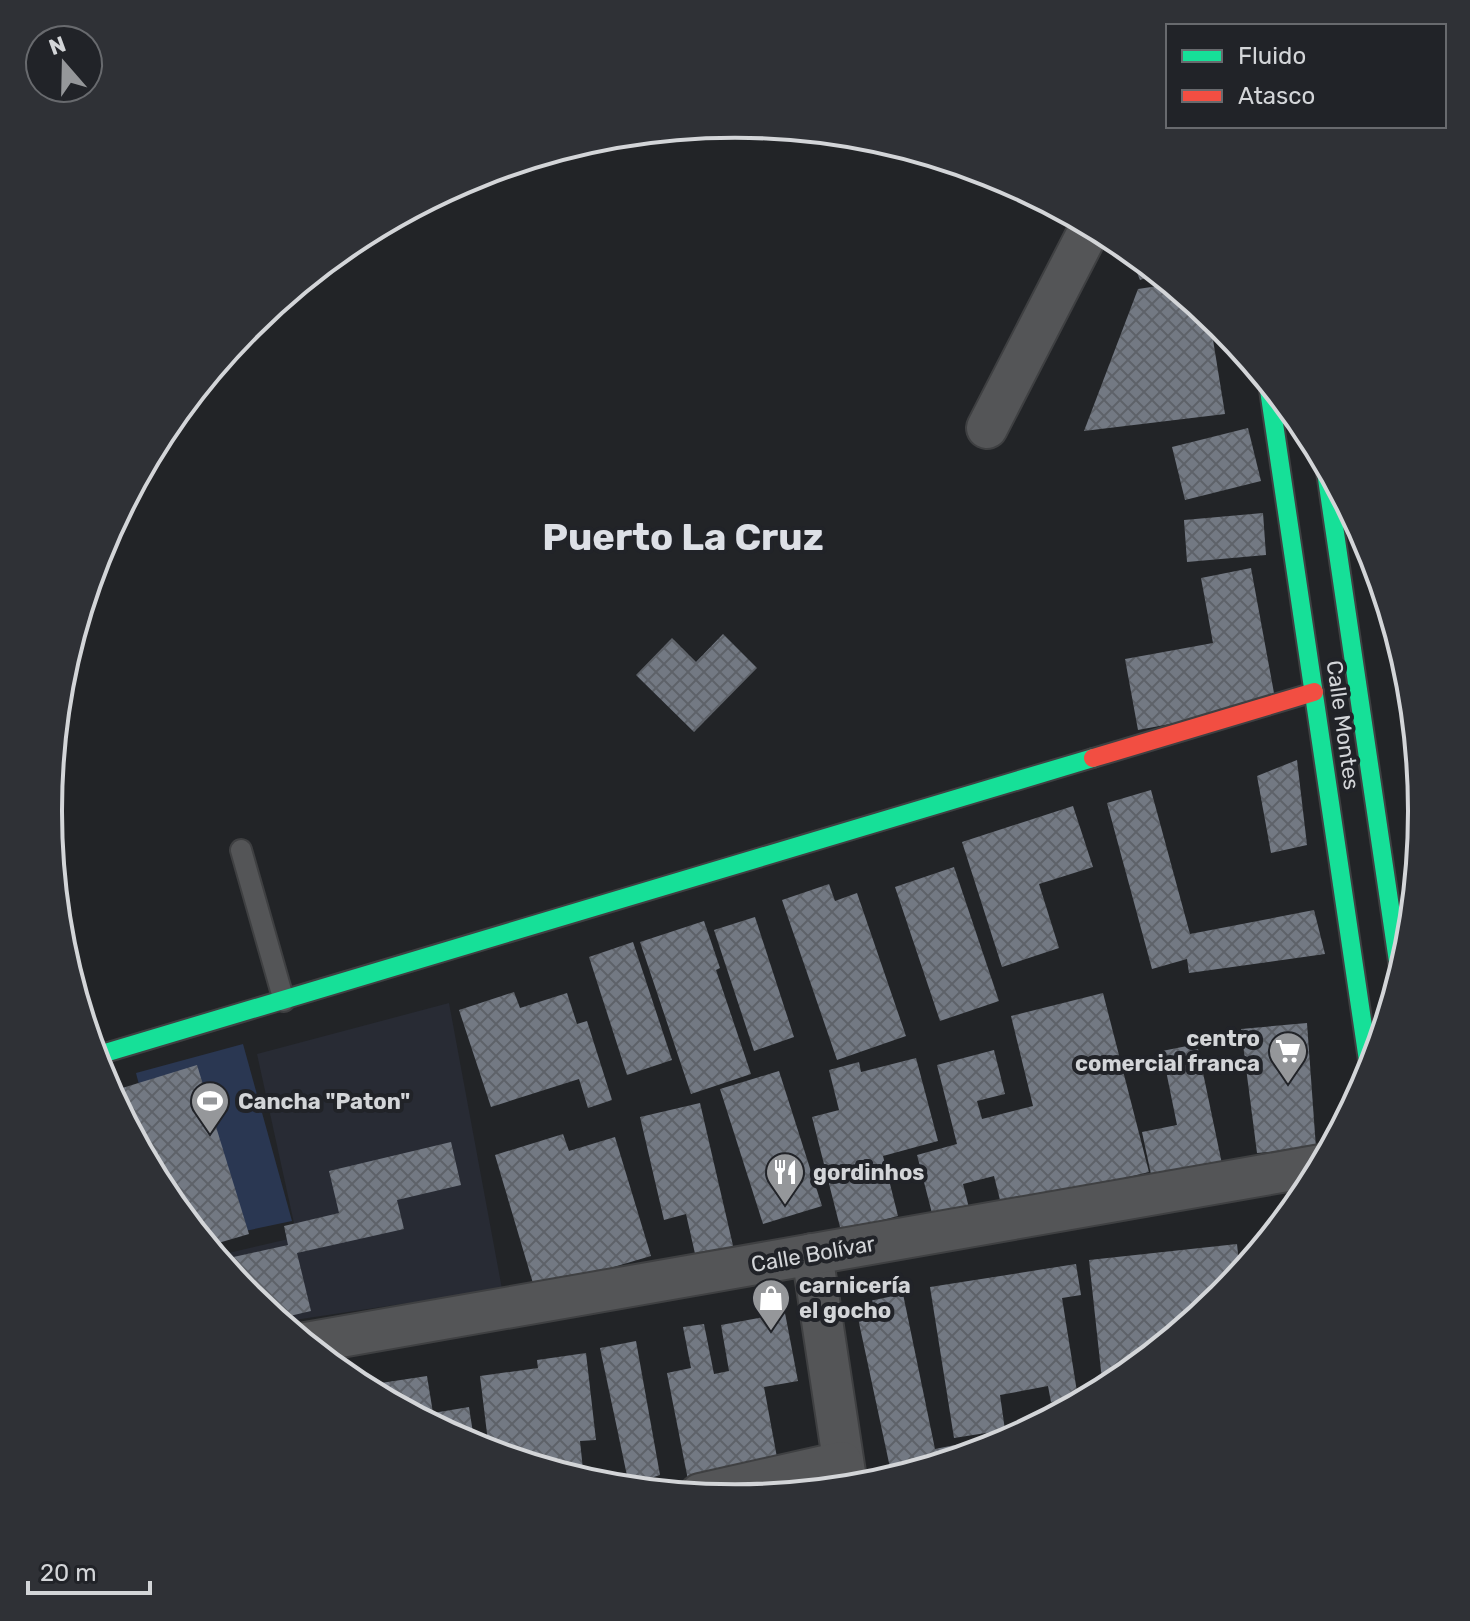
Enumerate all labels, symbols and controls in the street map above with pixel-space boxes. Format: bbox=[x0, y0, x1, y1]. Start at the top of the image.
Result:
north arrow bbox=[24, 24, 104, 104]
legend bbox=[1166, 24, 1446, 128]
text: N bbox=[45, 30, 69, 61]
text: Fluido bbox=[1238, 42, 1306, 70]
text: Atasco bbox=[1238, 82, 1315, 110]
district label: Puerto La Cruz bbox=[542, 514, 824, 560]
street label: Calle Montes bbox=[1321, 658, 1365, 792]
place label: centro comercial franca bbox=[1075, 1025, 1260, 1077]
supermarket icon: centro comercial franca bbox=[1267, 1030, 1309, 1085]
sports icon: Cancha "Paton" bbox=[189, 1080, 231, 1135]
place label: Cancha "Paton" bbox=[238, 1088, 410, 1115]
restaurant icon: gordinhos bbox=[764, 1151, 806, 1206]
place label: gordinhos bbox=[813, 1159, 925, 1186]
street label: Calle Bolívar bbox=[749, 1230, 878, 1278]
place label: carnicería el gocho bbox=[799, 1272, 911, 1324]
shop icon: carnicería el gocho bbox=[750, 1277, 792, 1332]
scale bar bbox=[28, 1545, 150, 1595]
text: 20 m bbox=[40, 1559, 97, 1587]

